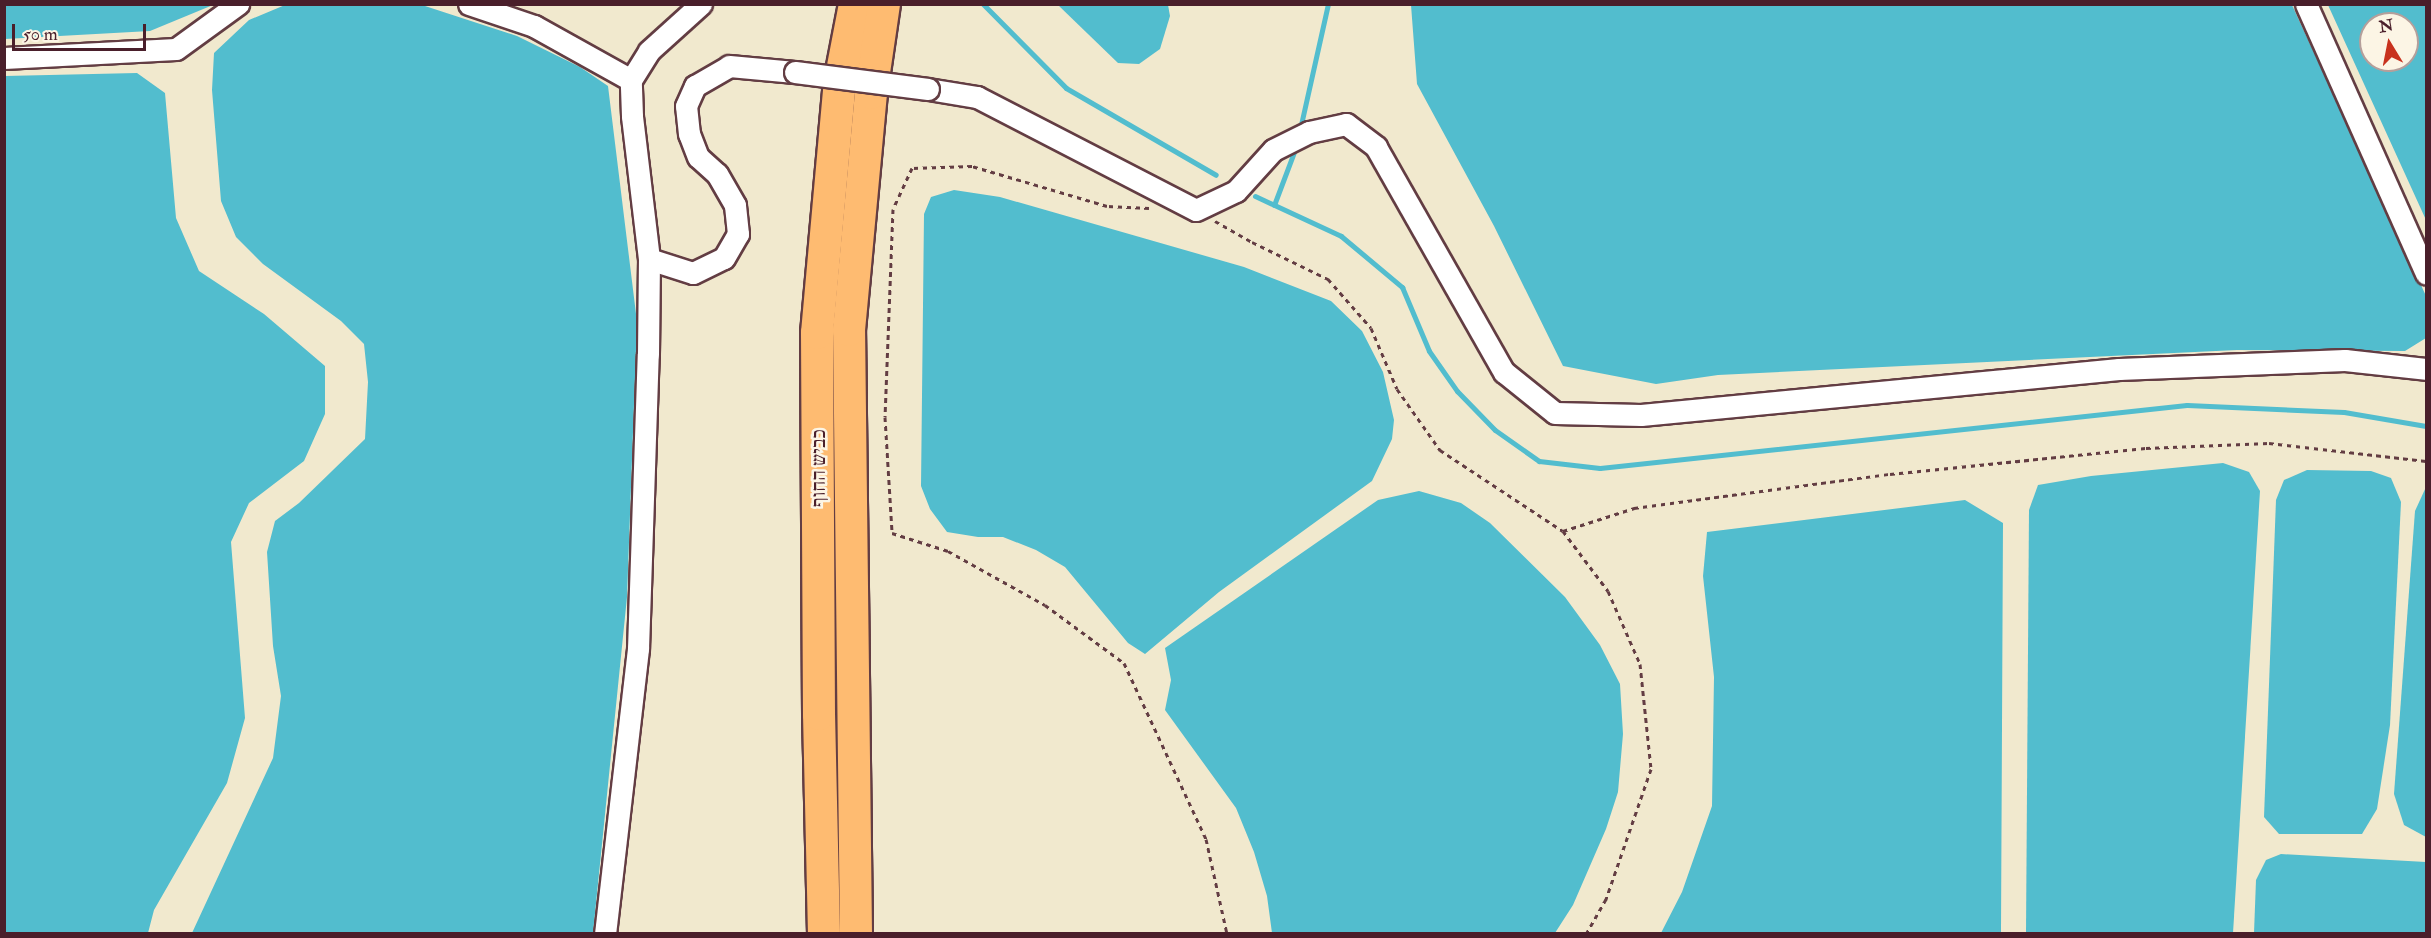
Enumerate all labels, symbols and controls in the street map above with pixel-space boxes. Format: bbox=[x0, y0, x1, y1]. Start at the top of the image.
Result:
scale bar bbox=[15, 12, 148, 50]
north arrow bbox=[2359, 12, 2419, 72]
text: N bbox=[2377, 15, 2395, 37]
text: 50 m bbox=[23, 23, 58, 46]
street label: כביש החוף bbox=[806, 429, 830, 507]

